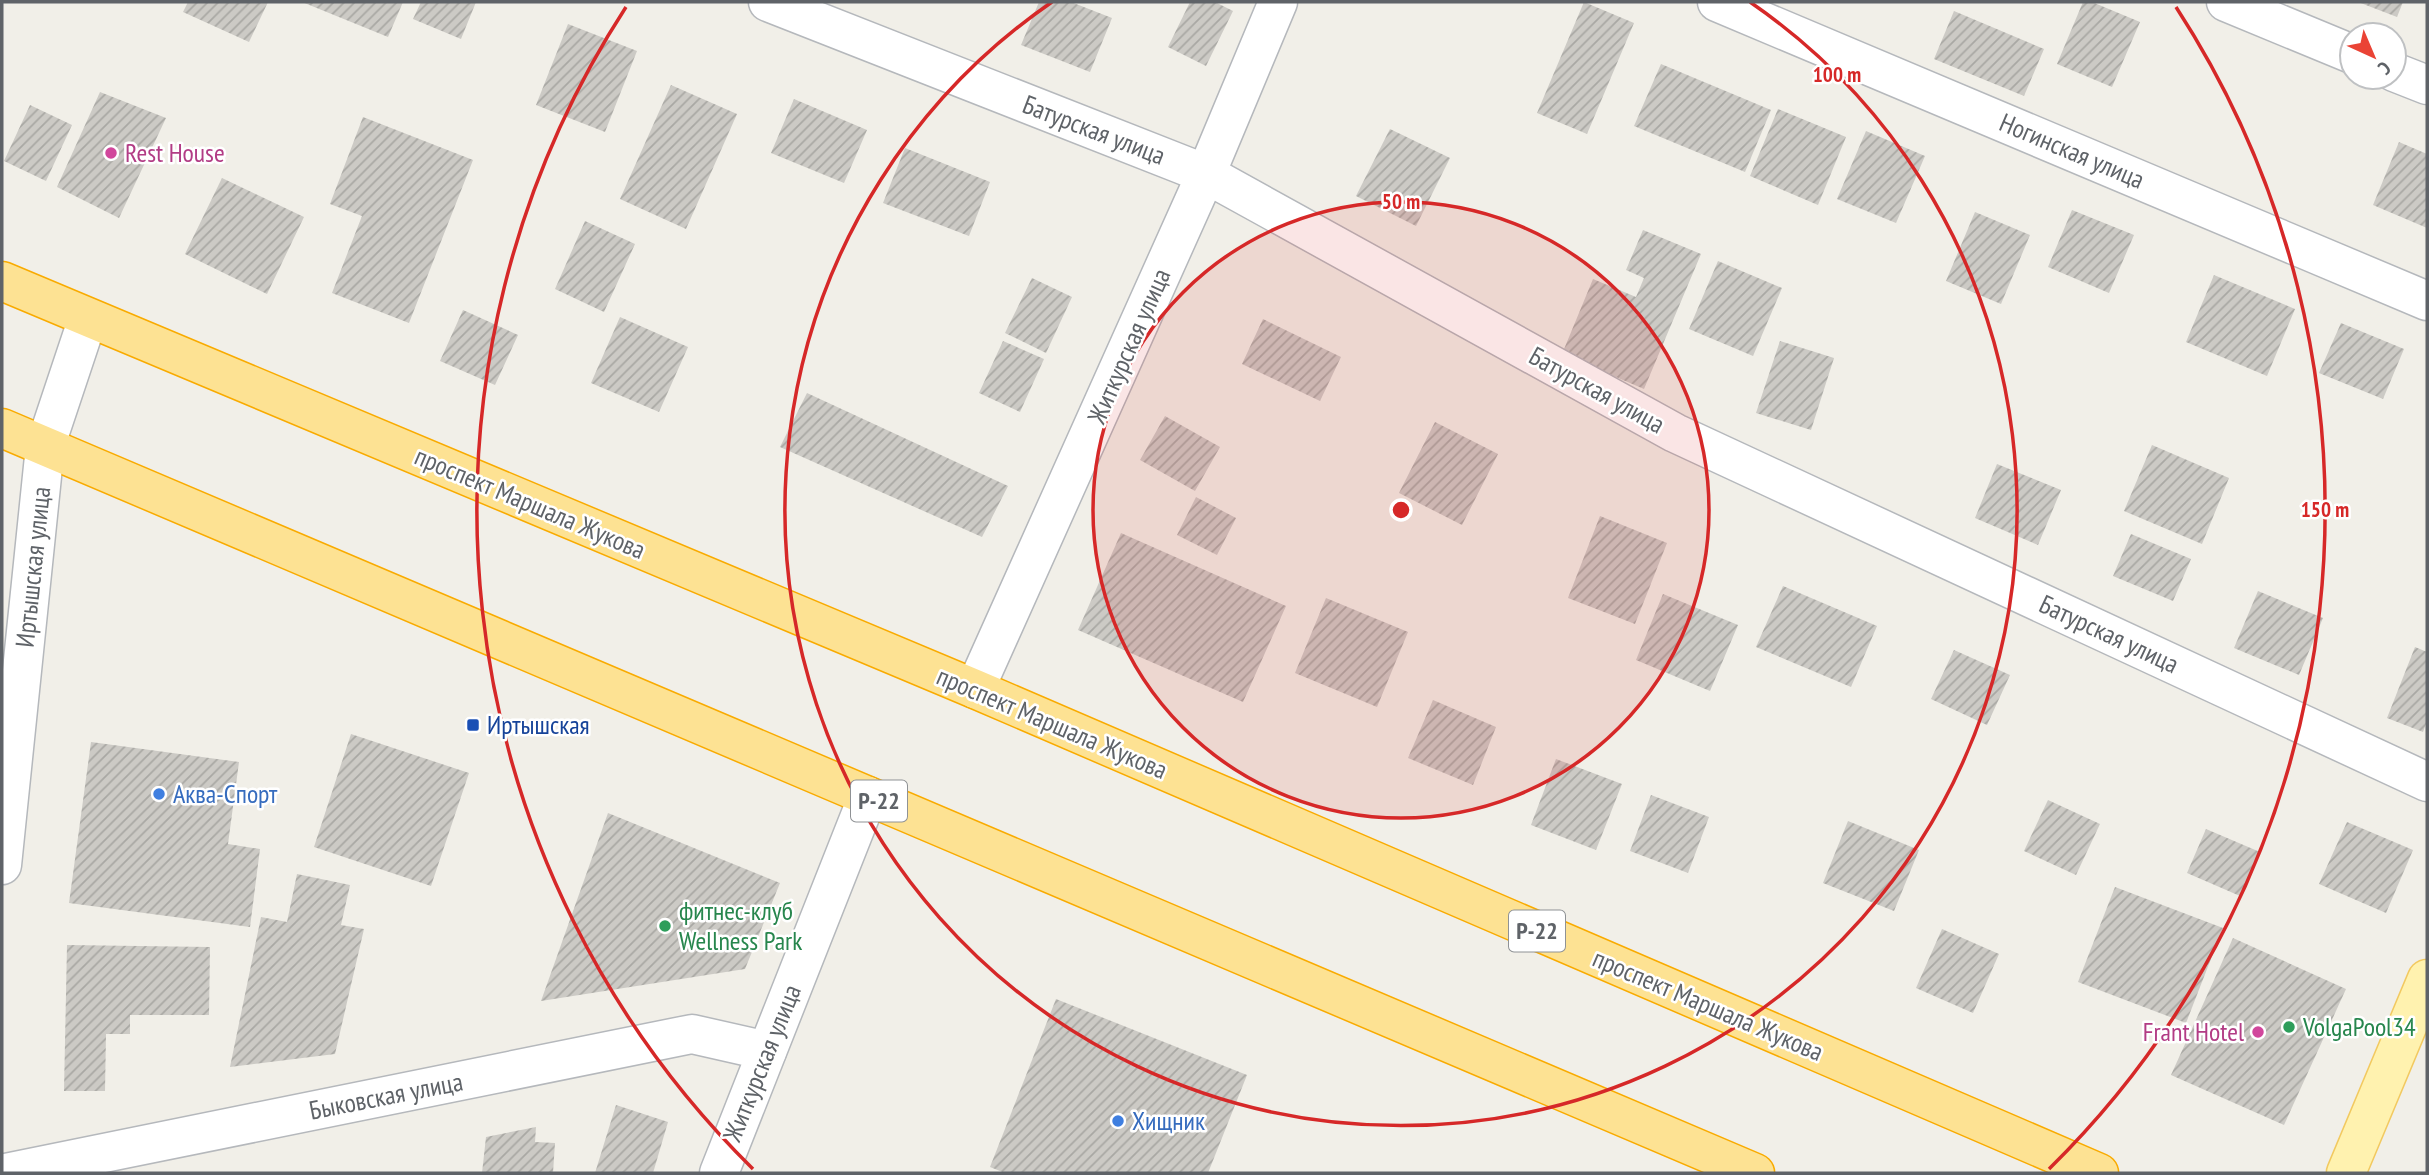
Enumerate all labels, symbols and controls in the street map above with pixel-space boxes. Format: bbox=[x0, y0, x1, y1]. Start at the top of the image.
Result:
north arrow bbox=[2338, 21, 2408, 91]
text: С bbox=[2373, 57, 2396, 80]
text: 100 m bbox=[1813, 61, 1861, 88]
street label: Батурская улица bbox=[1018, 87, 1170, 172]
street label: Ногинская улица bbox=[1995, 105, 2150, 196]
place label: Rest House bbox=[125, 136, 225, 169]
marker: Rest House bbox=[103, 145, 119, 161]
text: 50 m bbox=[1382, 188, 1420, 215]
street label: Житкурская улица bbox=[1079, 263, 1177, 429]
street label: Батурская улица bbox=[1524, 339, 1671, 440]
street label: проспект Маршала Жукова bbox=[410, 439, 650, 566]
street label: Иртышская улица bbox=[8, 485, 57, 649]
text: 150 m bbox=[2301, 496, 2349, 523]
centre of rings bbox=[1389, 498, 1413, 522]
street label: Батурская улица bbox=[2034, 587, 2184, 680]
street label: проспект Маршала Жукова bbox=[932, 659, 1172, 786]
place label: Иртышская bbox=[487, 708, 590, 741]
marker: Иртышская bbox=[465, 717, 481, 733]
place label: Аква-Спорт bbox=[173, 777, 278, 810]
road number: Р-22 bbox=[851, 780, 907, 822]
marker: Аква-Спорт bbox=[151, 786, 167, 802]
place label: фитнес-клуб Wellness Park bbox=[679, 894, 802, 957]
road number: Р-22 bbox=[1509, 911, 1565, 951]
marker: фитнес-клуб Wellness Park bbox=[657, 918, 673, 934]
street label: проспект Маршала Жукова bbox=[1588, 941, 1828, 1068]
street label: Житкурская улица bbox=[715, 980, 808, 1147]
place label: VolgaPool34 bbox=[2302, 1010, 2416, 1043]
place label: Frant Hotel bbox=[2143, 1015, 2244, 1048]
marker: VolgaPool34 bbox=[2281, 1019, 2297, 1035]
marker: Frant Hotel bbox=[2250, 1024, 2266, 1040]
street label: Быковская улица bbox=[306, 1064, 465, 1127]
place label: Хищник bbox=[1132, 1104, 1205, 1137]
marker: Хищник bbox=[1110, 1113, 1126, 1129]

